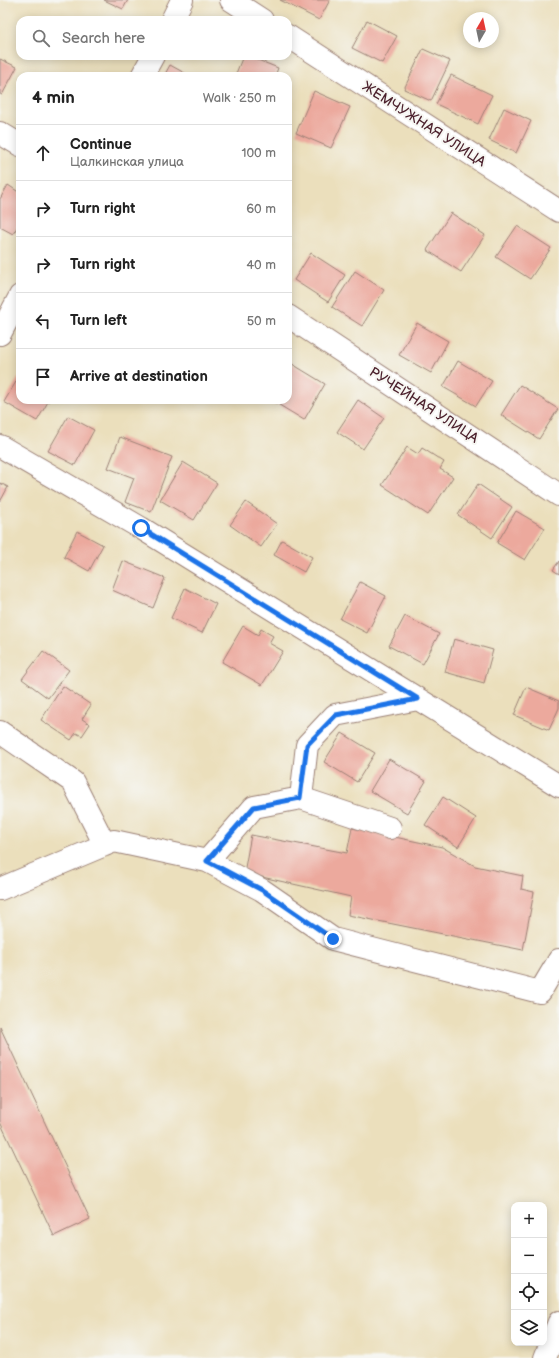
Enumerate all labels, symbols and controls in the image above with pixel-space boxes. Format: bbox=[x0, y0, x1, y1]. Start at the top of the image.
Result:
north arrow bbox=[463, 12, 499, 48]
search box bbox=[16, 16, 292, 60]
icon: search bbox=[30, 27, 52, 49]
text: Search here bbox=[62, 29, 145, 48]
street label: ЖЕМЧУЖНАЯ УЛИЦА bbox=[359, 78, 489, 171]
text: 4 min bbox=[32, 88, 75, 108]
text: Walk · 250 m bbox=[203, 90, 276, 106]
text: Continue bbox=[70, 135, 132, 154]
icon: ahead bbox=[32, 142, 54, 164]
text: 100 m bbox=[241, 145, 276, 161]
text: Цалкинская улица bbox=[70, 154, 184, 170]
icon: right bbox=[32, 198, 54, 220]
text: Turn right bbox=[70, 199, 135, 218]
text: 60 m bbox=[246, 201, 276, 217]
icon: right bbox=[32, 254, 54, 276]
text: Turn right bbox=[70, 255, 135, 274]
text: 40 m bbox=[246, 257, 276, 273]
icon: left bbox=[32, 310, 54, 332]
text: Turn left bbox=[70, 311, 127, 330]
text: 50 m bbox=[247, 313, 276, 329]
street label: РУЧЕЙНАЯ УЛИЦА bbox=[366, 363, 482, 447]
icon: arrive bbox=[32, 366, 54, 388]
text: Arrive at destination bbox=[70, 367, 208, 386]
route start bbox=[132, 519, 150, 537]
route end bbox=[324, 930, 342, 948]
map controls bbox=[511, 1202, 547, 1346]
button: + bbox=[511, 1202, 547, 1238]
button: − bbox=[511, 1238, 547, 1274]
button: locate bbox=[511, 1274, 547, 1310]
button: layers bbox=[511, 1310, 547, 1346]

